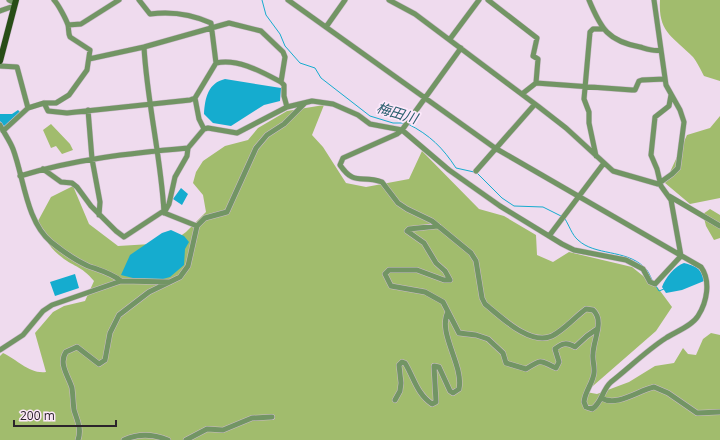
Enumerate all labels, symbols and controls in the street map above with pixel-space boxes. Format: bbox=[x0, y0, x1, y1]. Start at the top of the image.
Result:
water label: 梅田川 bbox=[374, 97, 422, 128]
scale bar bbox=[14, 402, 116, 428]
text: 200 m bbox=[20, 407, 55, 424]

